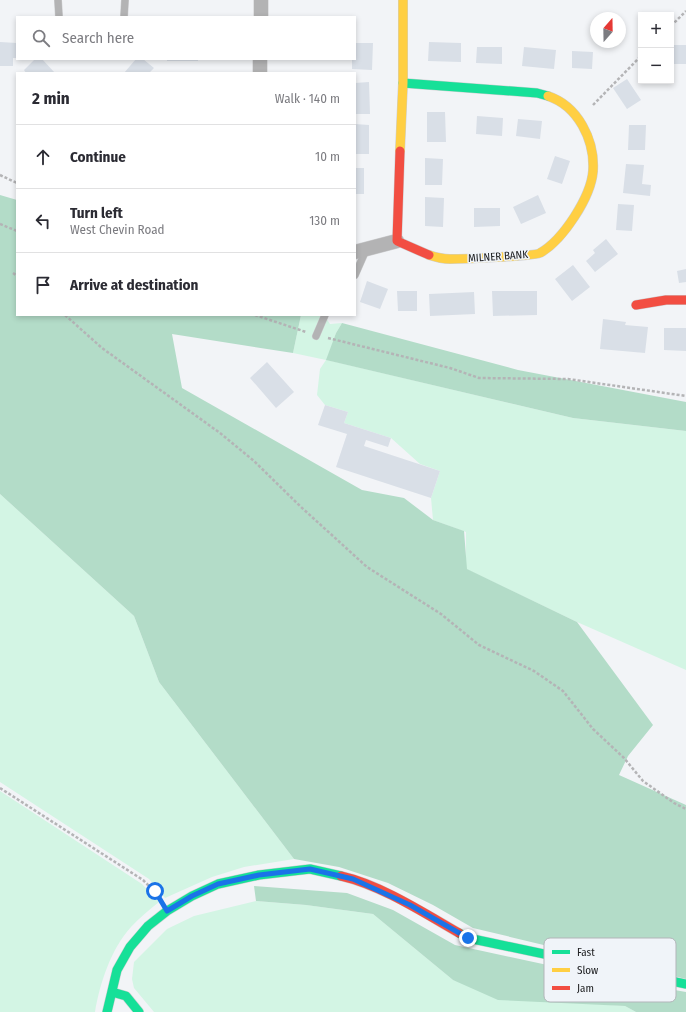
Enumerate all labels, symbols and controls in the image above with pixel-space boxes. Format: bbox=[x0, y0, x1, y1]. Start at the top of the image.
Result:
north arrow bbox=[590, 12, 626, 48]
map controls bbox=[638, 12, 674, 84]
button: + bbox=[638, 12, 674, 48]
search box bbox=[16, 16, 356, 60]
icon: search bbox=[30, 27, 52, 49]
text: Search here bbox=[62, 29, 134, 47]
button: − bbox=[638, 48, 674, 84]
text: 2 min bbox=[32, 88, 70, 109]
text: Walk · 140 m bbox=[275, 91, 340, 106]
icon: ahead bbox=[32, 146, 54, 168]
text: Continue bbox=[70, 148, 126, 166]
text: 10 m bbox=[315, 149, 340, 164]
text: Turn left bbox=[70, 204, 123, 222]
icon: left bbox=[32, 210, 54, 232]
text: 130 m bbox=[309, 213, 340, 228]
text: West Chevin Road bbox=[70, 222, 165, 237]
street label: MILNER BANK bbox=[468, 248, 529, 265]
icon: arrive bbox=[32, 274, 54, 296]
text: Arrive at destination bbox=[70, 276, 198, 294]
route start bbox=[146, 882, 164, 900]
route end bbox=[459, 929, 477, 947]
legend bbox=[544, 938, 676, 1002]
text: Fast bbox=[577, 946, 595, 959]
text: Slow bbox=[577, 964, 598, 977]
text: Jam bbox=[577, 982, 594, 995]

